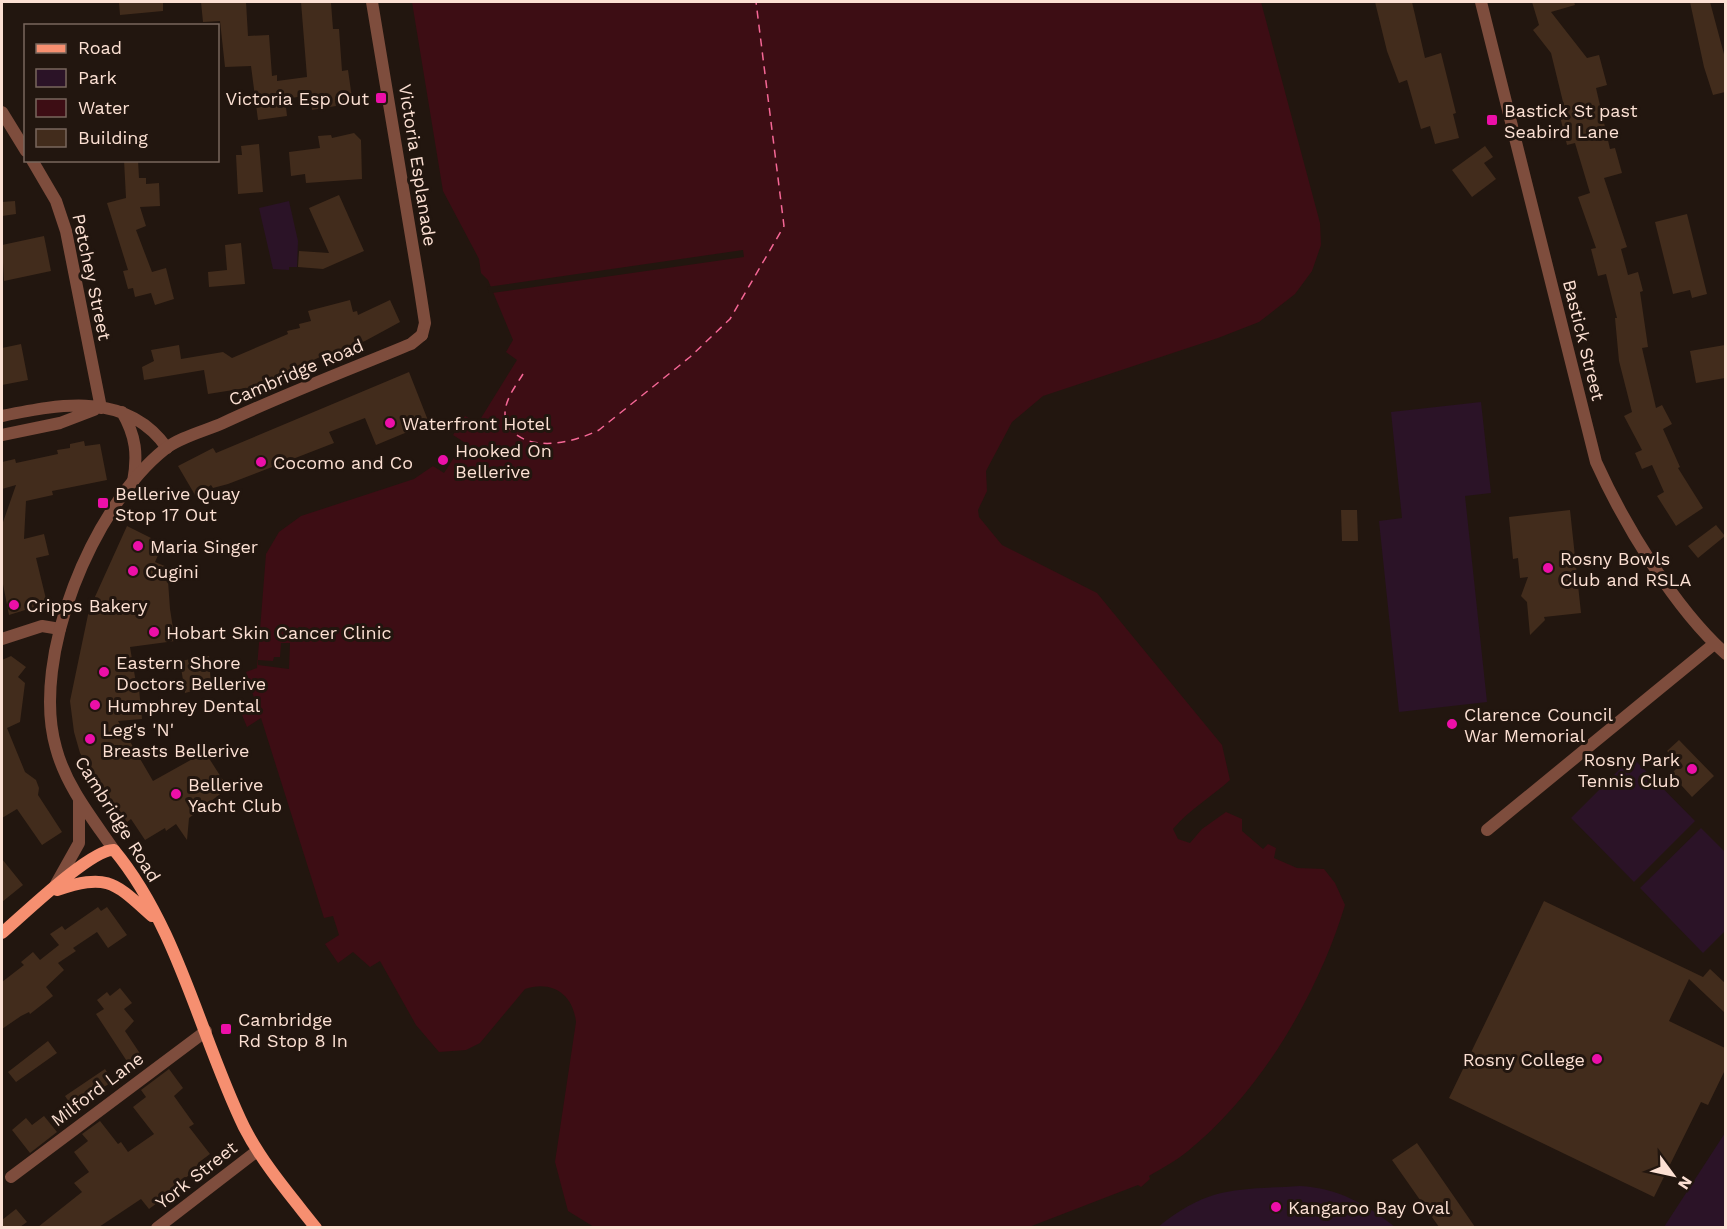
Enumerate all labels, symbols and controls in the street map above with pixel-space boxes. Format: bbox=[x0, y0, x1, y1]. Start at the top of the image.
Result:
legend bbox=[24, 24, 219, 162]
text: Road bbox=[78, 37, 122, 58]
text: Park bbox=[78, 67, 117, 88]
street label: Victoria Esplanade bbox=[395, 82, 441, 248]
place label: Victoria Esp Out bbox=[226, 88, 369, 109]
marker: Victoria Esp Out bbox=[374, 91, 388, 105]
text: Water bbox=[78, 97, 130, 118]
place label: Bastick St past Seabird Lane bbox=[1504, 100, 1638, 142]
marker: Bastick St past Seabird Lane bbox=[1485, 113, 1499, 127]
text: Building bbox=[78, 127, 148, 148]
street label: Petchey Street bbox=[68, 212, 116, 343]
street label: Bastick Street bbox=[1559, 277, 1609, 403]
street label: Cambridge Road bbox=[225, 334, 367, 410]
place label: Waterfront Hotel bbox=[402, 413, 551, 434]
marker: Waterfront Hotel bbox=[383, 416, 397, 430]
place label: Hooked On Bellerive bbox=[455, 440, 552, 482]
place label: Cocomo and Co bbox=[273, 452, 413, 473]
marker: Hooked On Bellerive bbox=[436, 453, 450, 467]
marker: Cocomo and Co bbox=[254, 455, 268, 469]
place label: Bellerive Quay Stop 17 Out bbox=[115, 483, 241, 525]
marker: Bellerive Quay Stop 17 Out bbox=[96, 496, 110, 510]
place label: Maria Singer bbox=[150, 536, 258, 557]
marker: Maria Singer bbox=[131, 539, 145, 553]
place label: Rosny Bowls Club and RSLA bbox=[1560, 548, 1691, 590]
place label: Cugini bbox=[145, 561, 199, 582]
marker: Rosny Bowls Club and RSLA bbox=[1541, 561, 1555, 575]
marker: Cugini bbox=[126, 564, 140, 578]
place label: Cripps Bakery bbox=[26, 595, 148, 616]
marker: Cripps Bakery bbox=[7, 598, 21, 612]
place label: Hobart Skin Cancer Clinic bbox=[166, 622, 392, 643]
marker: Hobart Skin Cancer Clinic bbox=[147, 625, 161, 639]
place label: Eastern Shore Doctors Bellerive bbox=[116, 652, 266, 694]
marker: Eastern Shore Doctors Bellerive bbox=[97, 665, 111, 679]
place label: Humphrey Dental bbox=[107, 695, 261, 716]
marker: Humphrey Dental bbox=[88, 698, 102, 712]
place label: Clarence Council War Memorial bbox=[1464, 704, 1613, 746]
marker: Clarence Council War Memorial bbox=[1445, 717, 1459, 731]
place label: Leg's 'N' Breasts Bellerive bbox=[102, 719, 249, 761]
marker: Leg's 'N' Breasts Bellerive bbox=[83, 732, 97, 746]
place label: Rosny Park Tennis Club bbox=[1578, 749, 1680, 791]
street label: Cambridge Road bbox=[71, 752, 165, 886]
marker: Rosny Park Tennis Club bbox=[1685, 762, 1699, 776]
place label: Bellerive Yacht Club bbox=[188, 774, 282, 816]
marker: Bellerive Yacht Club bbox=[169, 787, 183, 801]
place label: Cambridge Rd Stop 8 In bbox=[238, 1009, 348, 1051]
marker: Cambridge Rd Stop 8 In bbox=[219, 1022, 233, 1036]
street label: Milford Lane bbox=[47, 1047, 147, 1131]
place label: Rosny College bbox=[1463, 1049, 1585, 1070]
marker: Rosny College bbox=[1590, 1052, 1604, 1066]
street label: York Street bbox=[151, 1137, 241, 1213]
north arrow bbox=[1643, 1145, 1703, 1205]
text: N bbox=[1674, 1173, 1696, 1193]
place label: Kangaroo Bay Oval bbox=[1288, 1197, 1451, 1218]
marker: Kangaroo Bay Oval bbox=[1269, 1200, 1283, 1214]

